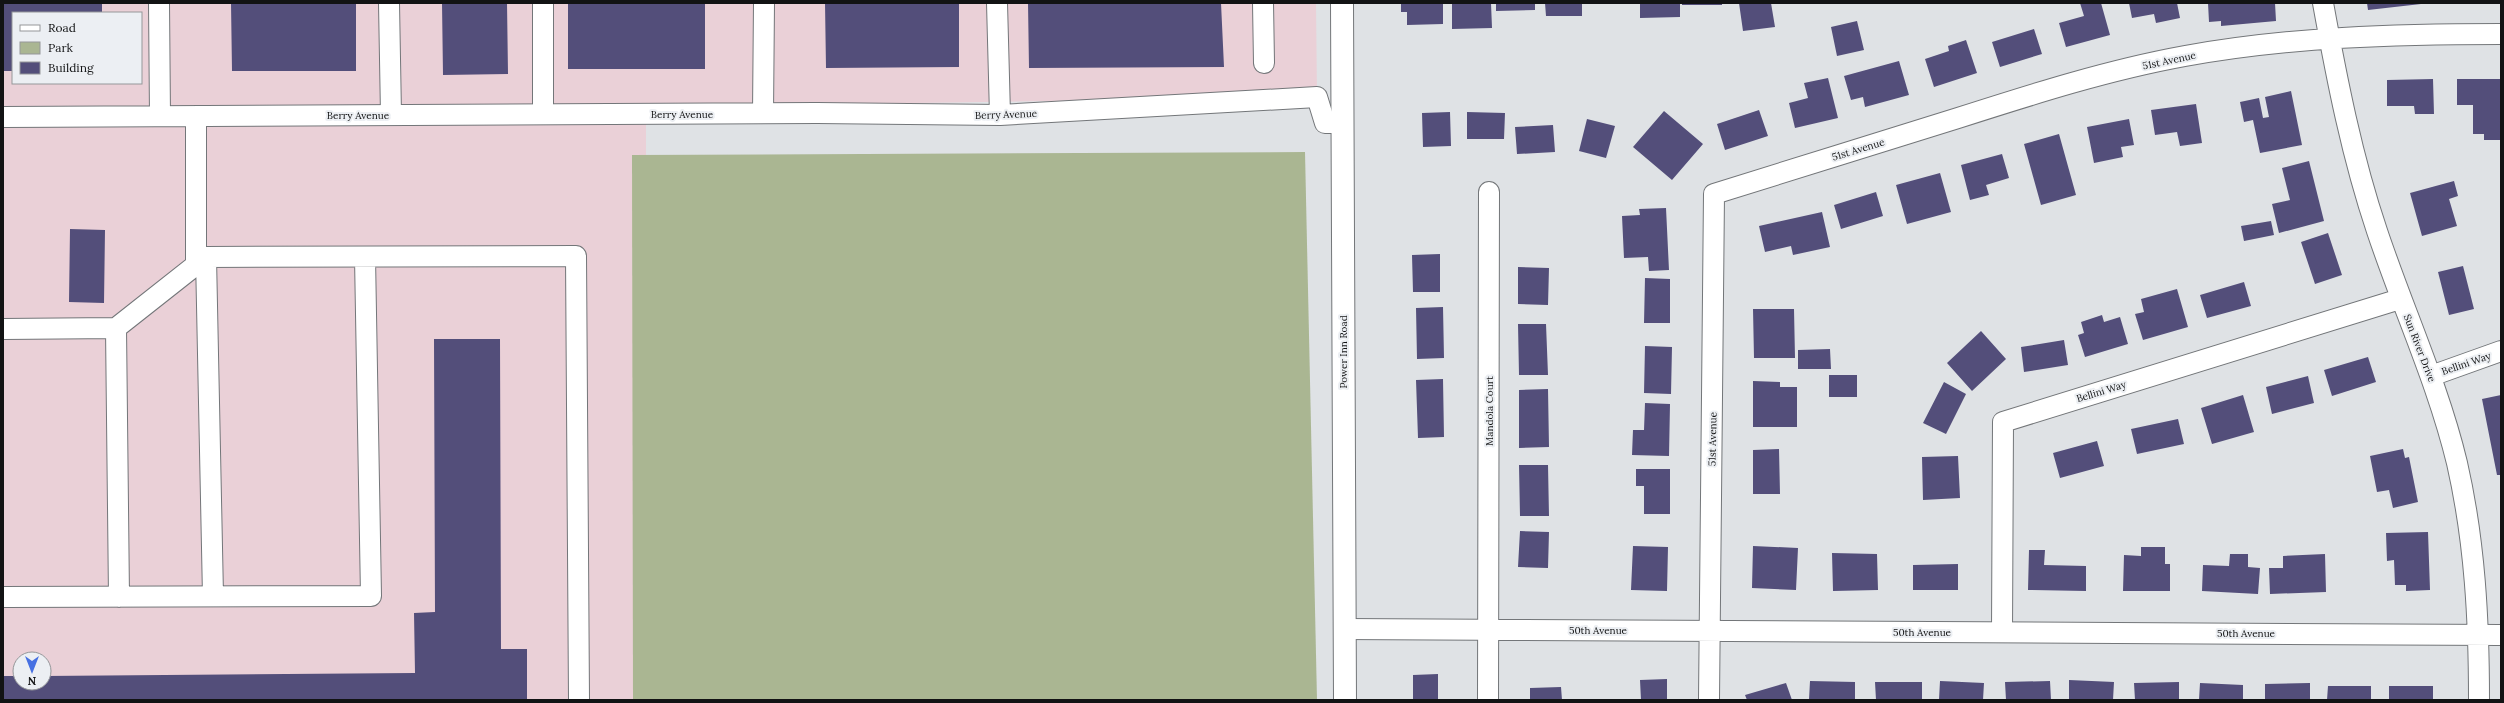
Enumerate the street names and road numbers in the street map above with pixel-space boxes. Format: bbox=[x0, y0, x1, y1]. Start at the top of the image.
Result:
street label: 51st Avenue bbox=[2141, 48, 2198, 72]
street label: Berry Avenue bbox=[975, 107, 1038, 122]
street label: Berry Avenue bbox=[651, 108, 714, 121]
street label: Berry Avenue bbox=[327, 109, 390, 122]
street label: 51st Avenue bbox=[1830, 135, 1886, 164]
street label: Sun River Drive bbox=[2401, 312, 2439, 385]
street label: Power Inn Road bbox=[1337, 315, 1350, 389]
street label: Bellini Way bbox=[2440, 349, 2493, 378]
street label: Mandola Court bbox=[1483, 376, 1496, 446]
street label: Bellini Way bbox=[2075, 378, 2128, 405]
street label: 51st Avenue bbox=[1706, 411, 1719, 466]
street label: 50th Avenue bbox=[1569, 624, 1628, 637]
street label: 50th Avenue bbox=[1893, 626, 1952, 639]
street label: 50th Avenue bbox=[2217, 627, 2276, 640]

